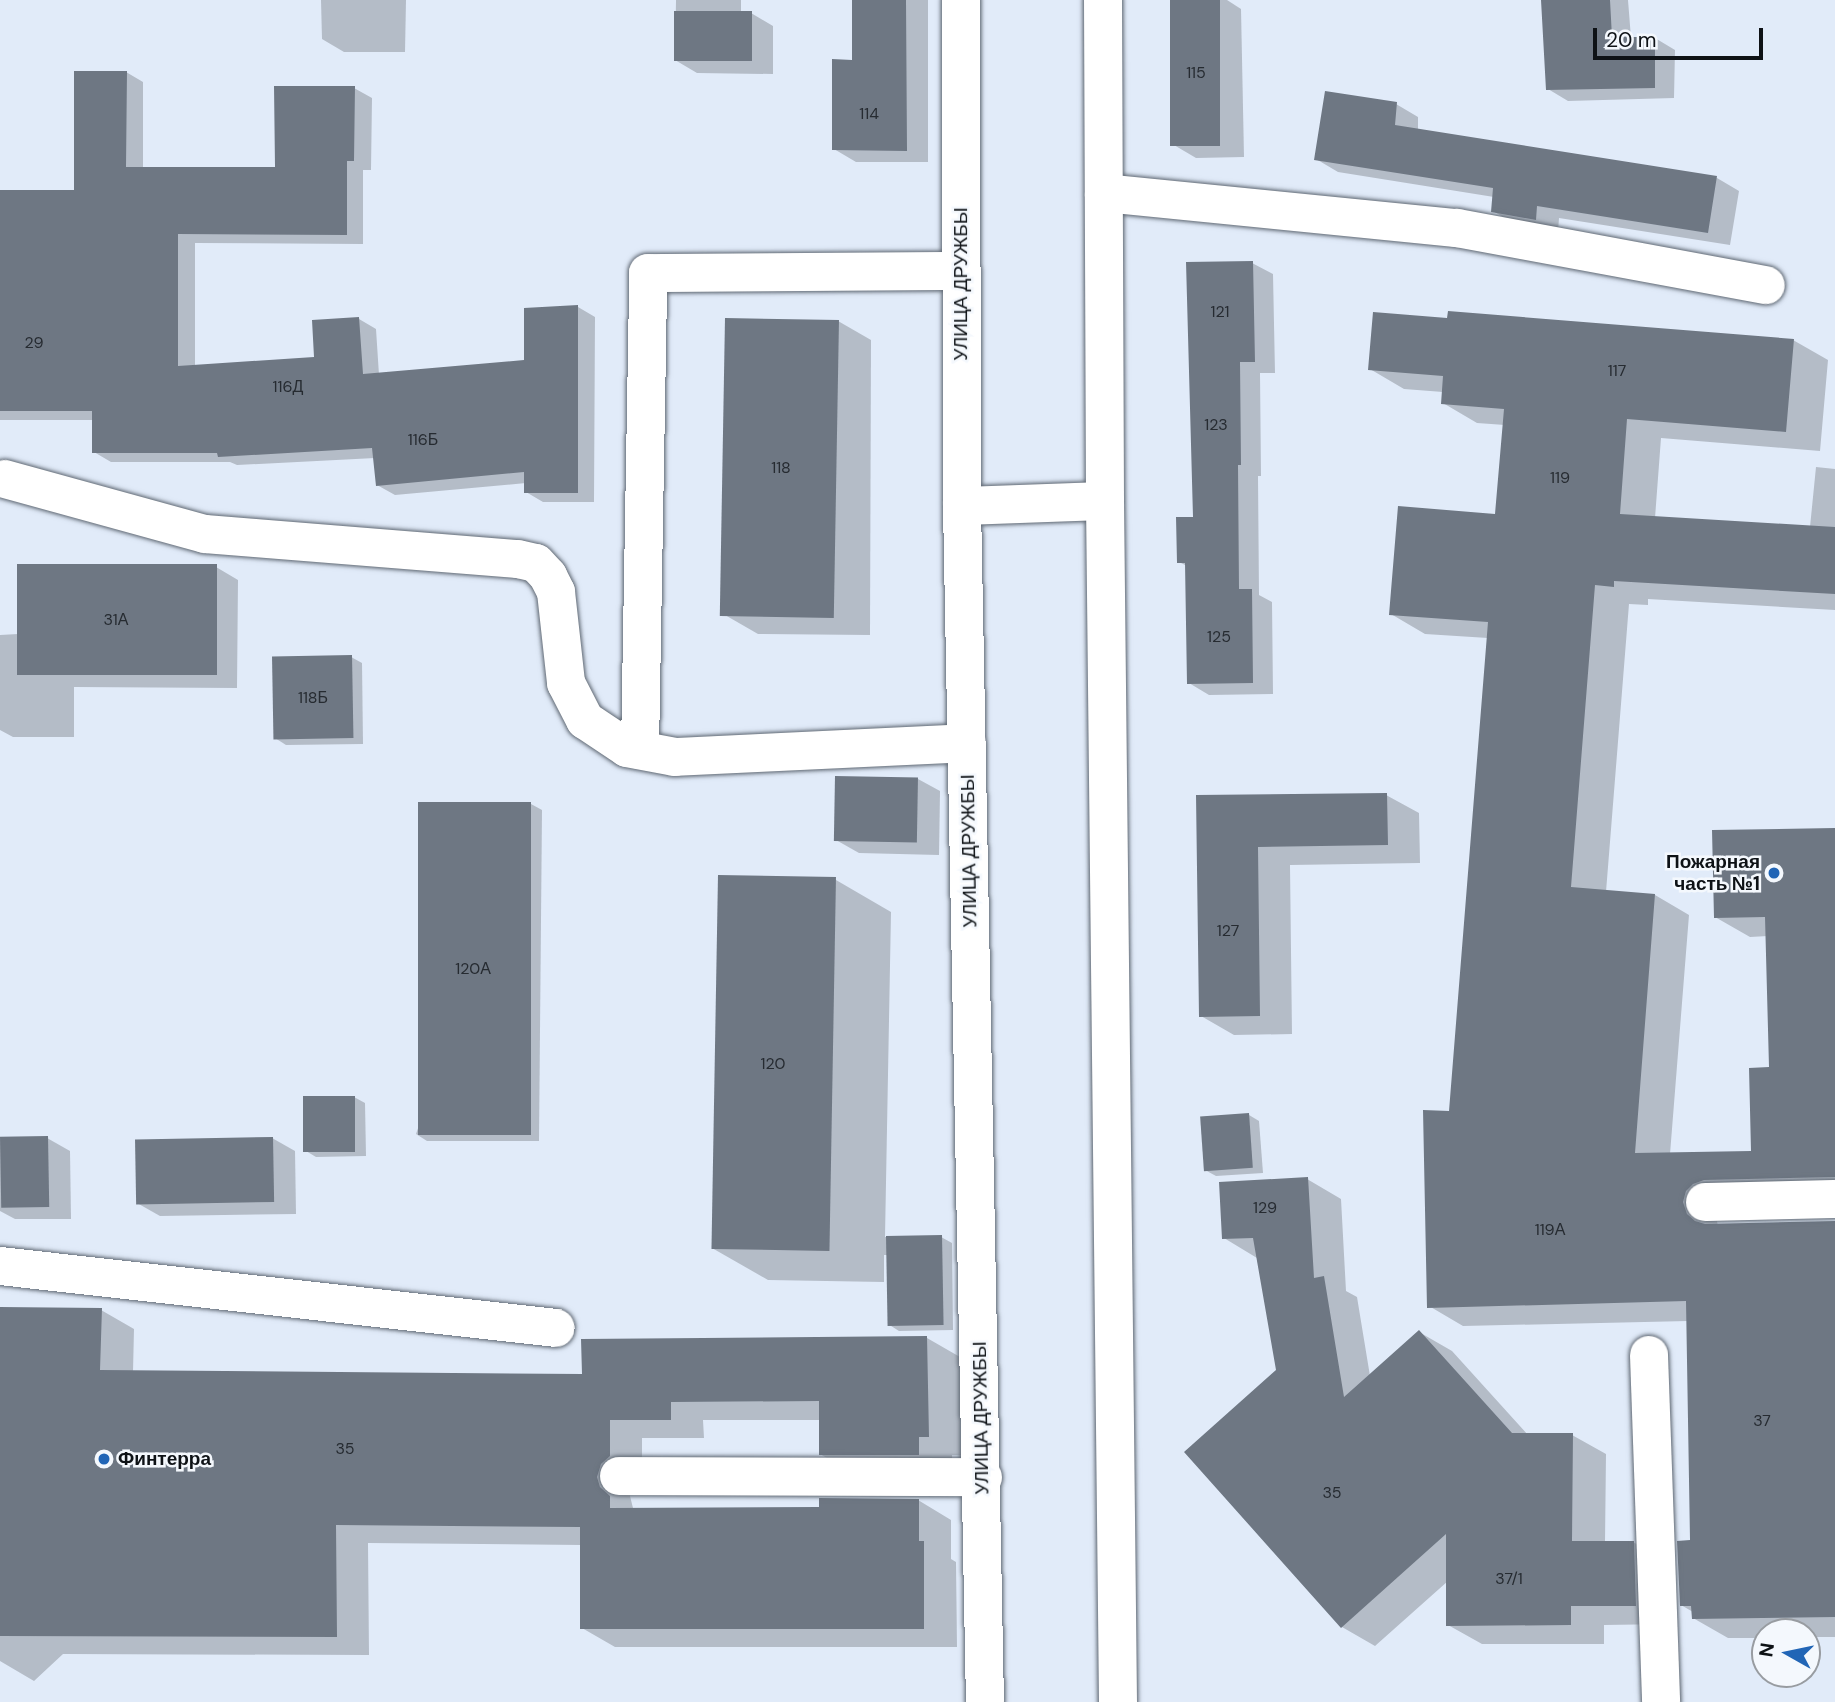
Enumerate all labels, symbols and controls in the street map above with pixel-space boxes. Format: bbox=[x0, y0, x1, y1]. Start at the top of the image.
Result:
scale bar bbox=[1597, 14, 1767, 58]
text: 20 m bbox=[1606, 26, 1657, 54]
house number: 115 bbox=[1186, 63, 1206, 83]
house number: 114 bbox=[859, 104, 879, 124]
street label: УЛИЦА ДРУЖБЫ bbox=[950, 207, 972, 361]
house number: 121 bbox=[1210, 302, 1230, 322]
house number: 29 bbox=[24, 333, 44, 353]
house number: 117 bbox=[1608, 361, 1626, 381]
house number: 116Д bbox=[273, 377, 303, 397]
house number: 123 bbox=[1204, 415, 1228, 435]
house number: 116Б bbox=[408, 430, 438, 450]
house number: 118 bbox=[771, 458, 791, 478]
house number: 119 bbox=[1550, 468, 1570, 488]
house number: 31А bbox=[104, 610, 128, 630]
house number: 125 bbox=[1207, 627, 1231, 647]
house number: 118Б bbox=[298, 688, 328, 708]
street label: УЛИЦА ДРУЖБЫ bbox=[956, 774, 982, 928]
place label: Пожарная часть №1 bbox=[1666, 851, 1760, 895]
marker: Пожарная часть №1 bbox=[1766, 865, 1782, 881]
house number: 127 bbox=[1217, 921, 1239, 941]
house number: 120А bbox=[455, 959, 491, 979]
house number: 120 bbox=[761, 1054, 785, 1074]
house number: 129 bbox=[1253, 1198, 1277, 1218]
house number: 119А bbox=[1535, 1220, 1565, 1240]
street label: УЛИЦА ДРУЖБЫ bbox=[968, 1341, 994, 1495]
house number: 37 bbox=[1753, 1411, 1771, 1431]
house number: 35 bbox=[335, 1439, 355, 1459]
place label: Финтерра bbox=[118, 1448, 211, 1470]
marker: Финтерра bbox=[96, 1451, 112, 1467]
house number: 35 bbox=[1322, 1483, 1342, 1503]
house number: 37/1 bbox=[1495, 1569, 1523, 1589]
north arrow bbox=[1751, 1618, 1821, 1688]
text: N bbox=[1753, 1641, 1780, 1659]

